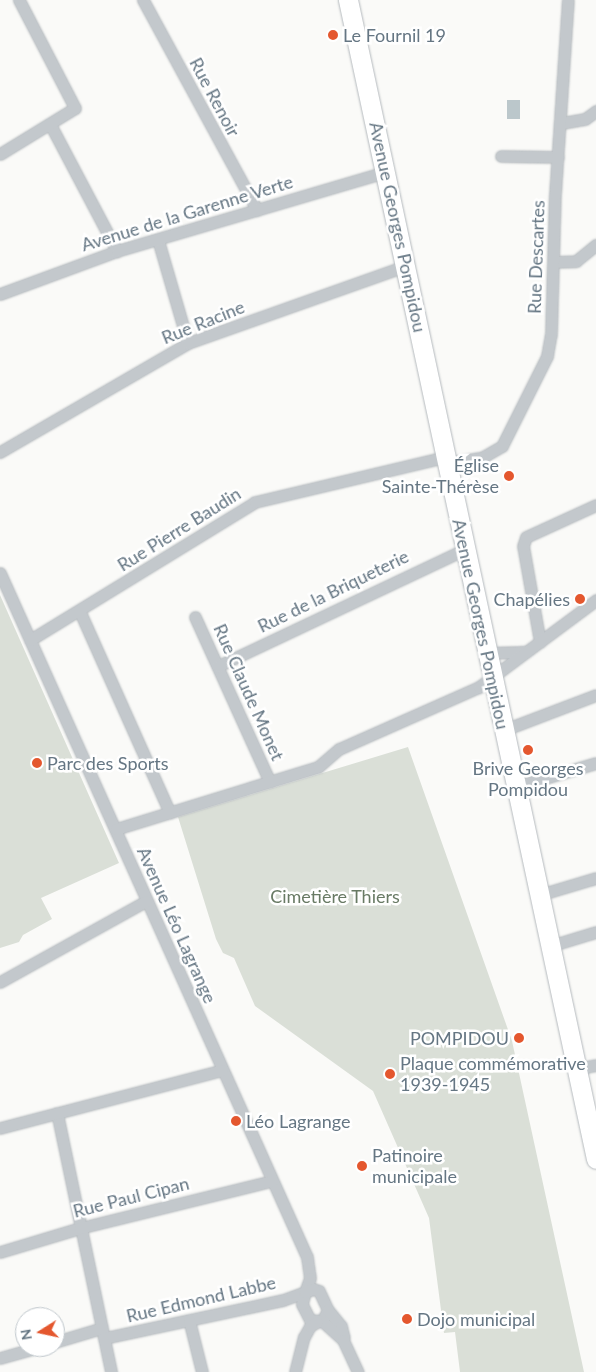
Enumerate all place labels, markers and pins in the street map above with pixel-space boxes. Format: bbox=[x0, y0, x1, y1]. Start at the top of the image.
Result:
place label: Le Fournil 19 bbox=[343, 24, 446, 46]
marker: Le Fournil 19 bbox=[327, 29, 339, 41]
place label: Église Sainte-Thérèse bbox=[382, 455, 499, 498]
marker: Église Sainte-Thérèse bbox=[503, 470, 515, 482]
place label: Chapélies bbox=[494, 588, 570, 610]
marker: Chapélies bbox=[574, 593, 586, 605]
marker: Brive Georges Pompidou bbox=[522, 744, 534, 756]
place label: Parc des Sports bbox=[47, 752, 168, 774]
marker: Parc des Sports bbox=[31, 757, 43, 769]
place label: Brive Georges Pompidou bbox=[472, 758, 584, 801]
place label: POMPIDOU bbox=[410, 1027, 509, 1049]
marker: POMPIDOU bbox=[513, 1032, 525, 1044]
place label: Plaque commémorative 1939-1945 bbox=[400, 1053, 586, 1096]
marker: Plaque commémorative 1939-1945 bbox=[384, 1068, 396, 1080]
place label: Léo Lagrange bbox=[246, 1110, 351, 1132]
marker: Léo Lagrange bbox=[230, 1115, 242, 1127]
place label: Patinoire municipale bbox=[372, 1145, 457, 1188]
marker: Patinoire municipale bbox=[356, 1160, 368, 1172]
place label: Dojo municipal bbox=[417, 1308, 535, 1330]
marker: Dojo municipal bbox=[401, 1313, 413, 1325]

